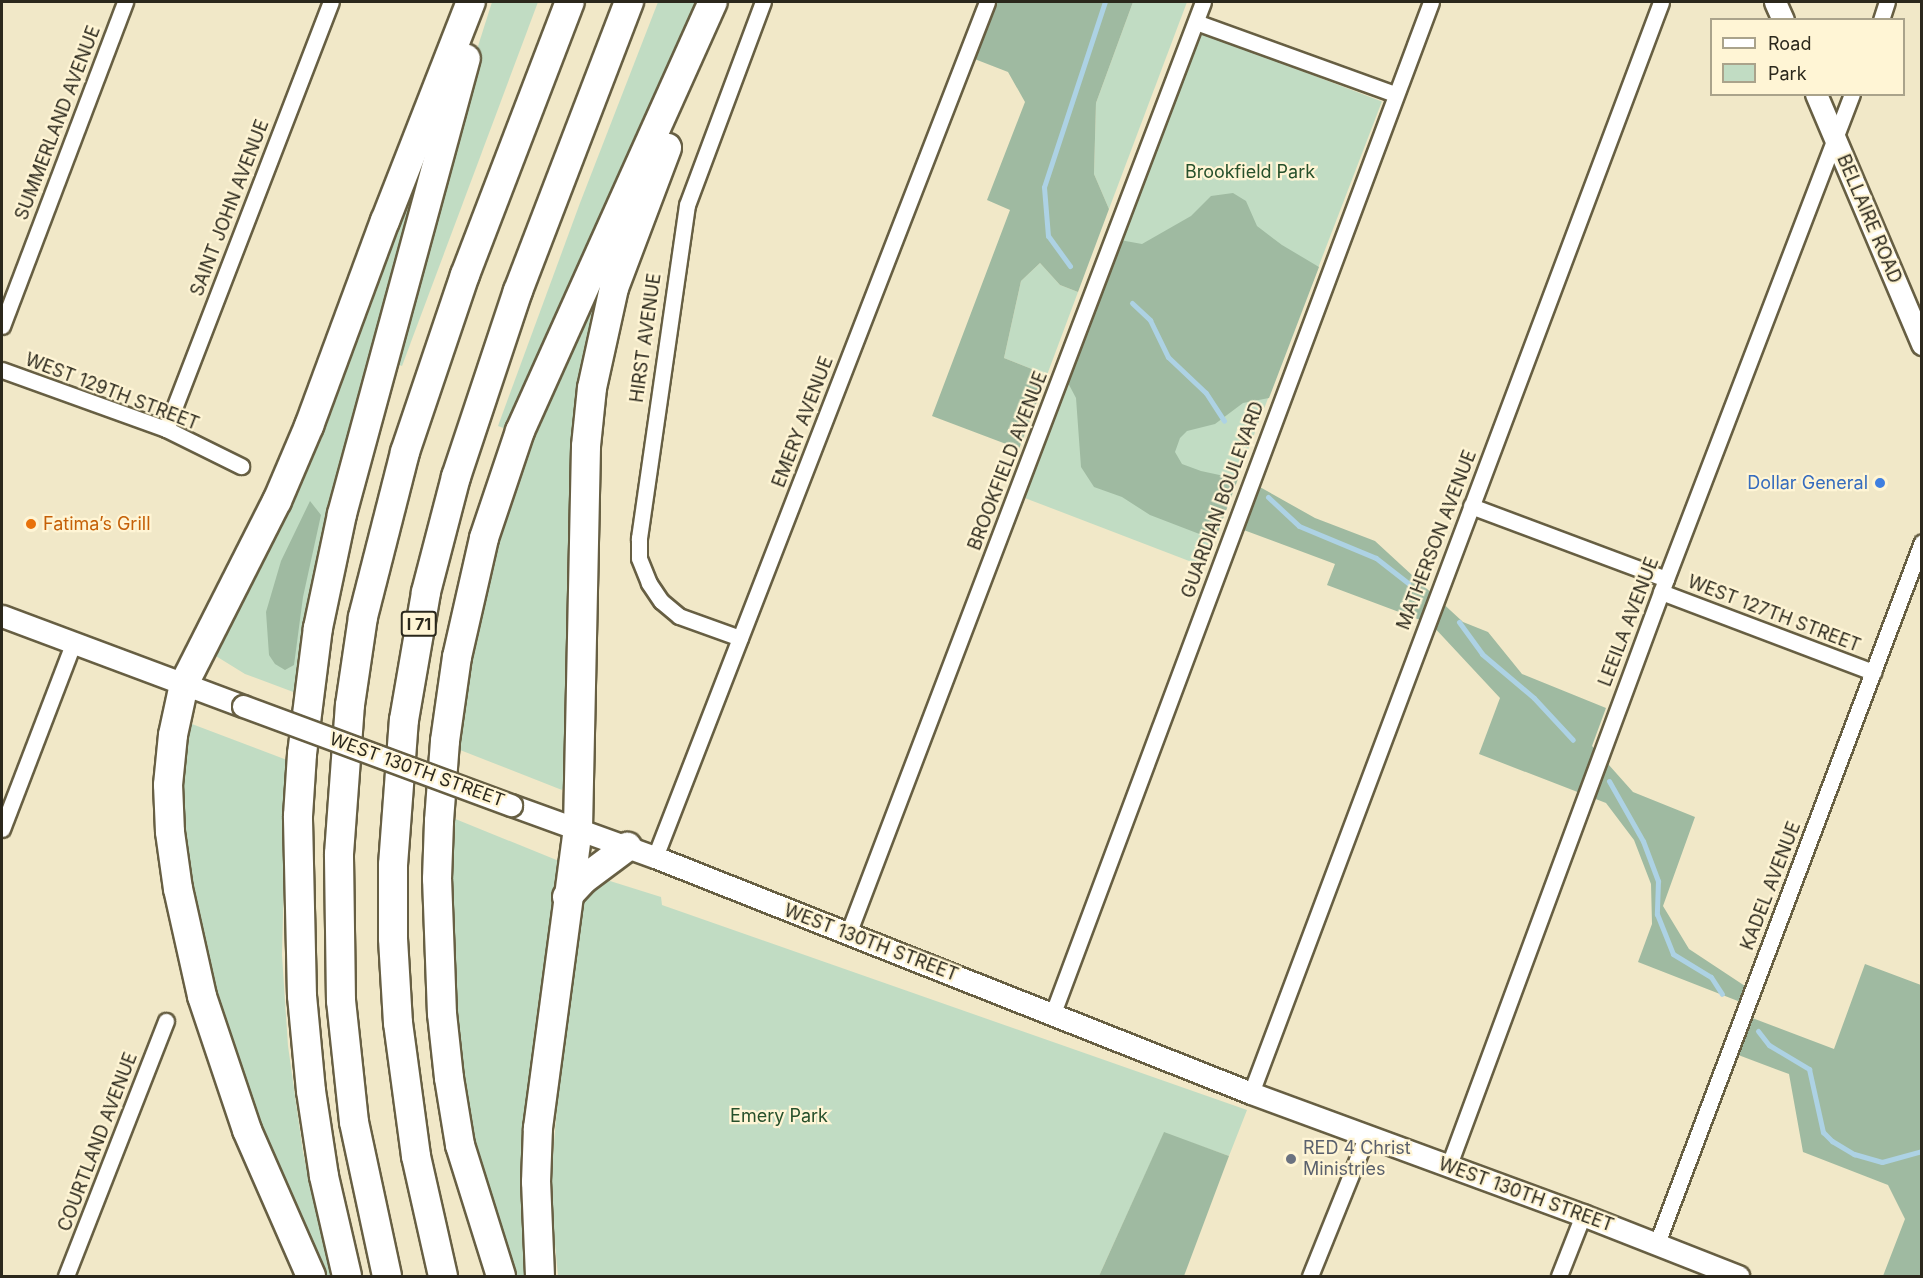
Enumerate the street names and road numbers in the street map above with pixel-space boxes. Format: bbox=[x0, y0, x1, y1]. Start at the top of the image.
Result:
street label: SUMMERLAND AVENUE bbox=[11, 23, 105, 223]
street label: SAINT JOHN AVENUE bbox=[186, 117, 274, 299]
street label: BELLAIRE ROAD bbox=[1832, 151, 1906, 287]
street label: HIRST AVENUE bbox=[626, 272, 666, 404]
street label: WEST 129TH STREET bbox=[22, 349, 202, 435]
street label: EMERY AVENUE bbox=[768, 353, 838, 491]
street label: BROOKFIELD AVENUE bbox=[964, 369, 1052, 553]
street label: GUARDIAN BOULEVARD bbox=[1177, 399, 1269, 601]
street label: MATHERSON AVENUE bbox=[1393, 447, 1481, 633]
street label: LEEILA AVENUE bbox=[1594, 554, 1664, 690]
street label: WEST 127TH STREET bbox=[1685, 571, 1863, 657]
road number: I 71 bbox=[400, 611, 438, 637]
street label: WEST 130TH STREET bbox=[327, 728, 507, 812]
street label: KADEL AVENUE bbox=[1737, 819, 1805, 953]
street label: WEST 130TH STREET bbox=[781, 900, 961, 986]
street label: COURTLAND AVENUE bbox=[54, 1049, 142, 1235]
street label: WEST 130TH STREET bbox=[1436, 1153, 1616, 1237]

